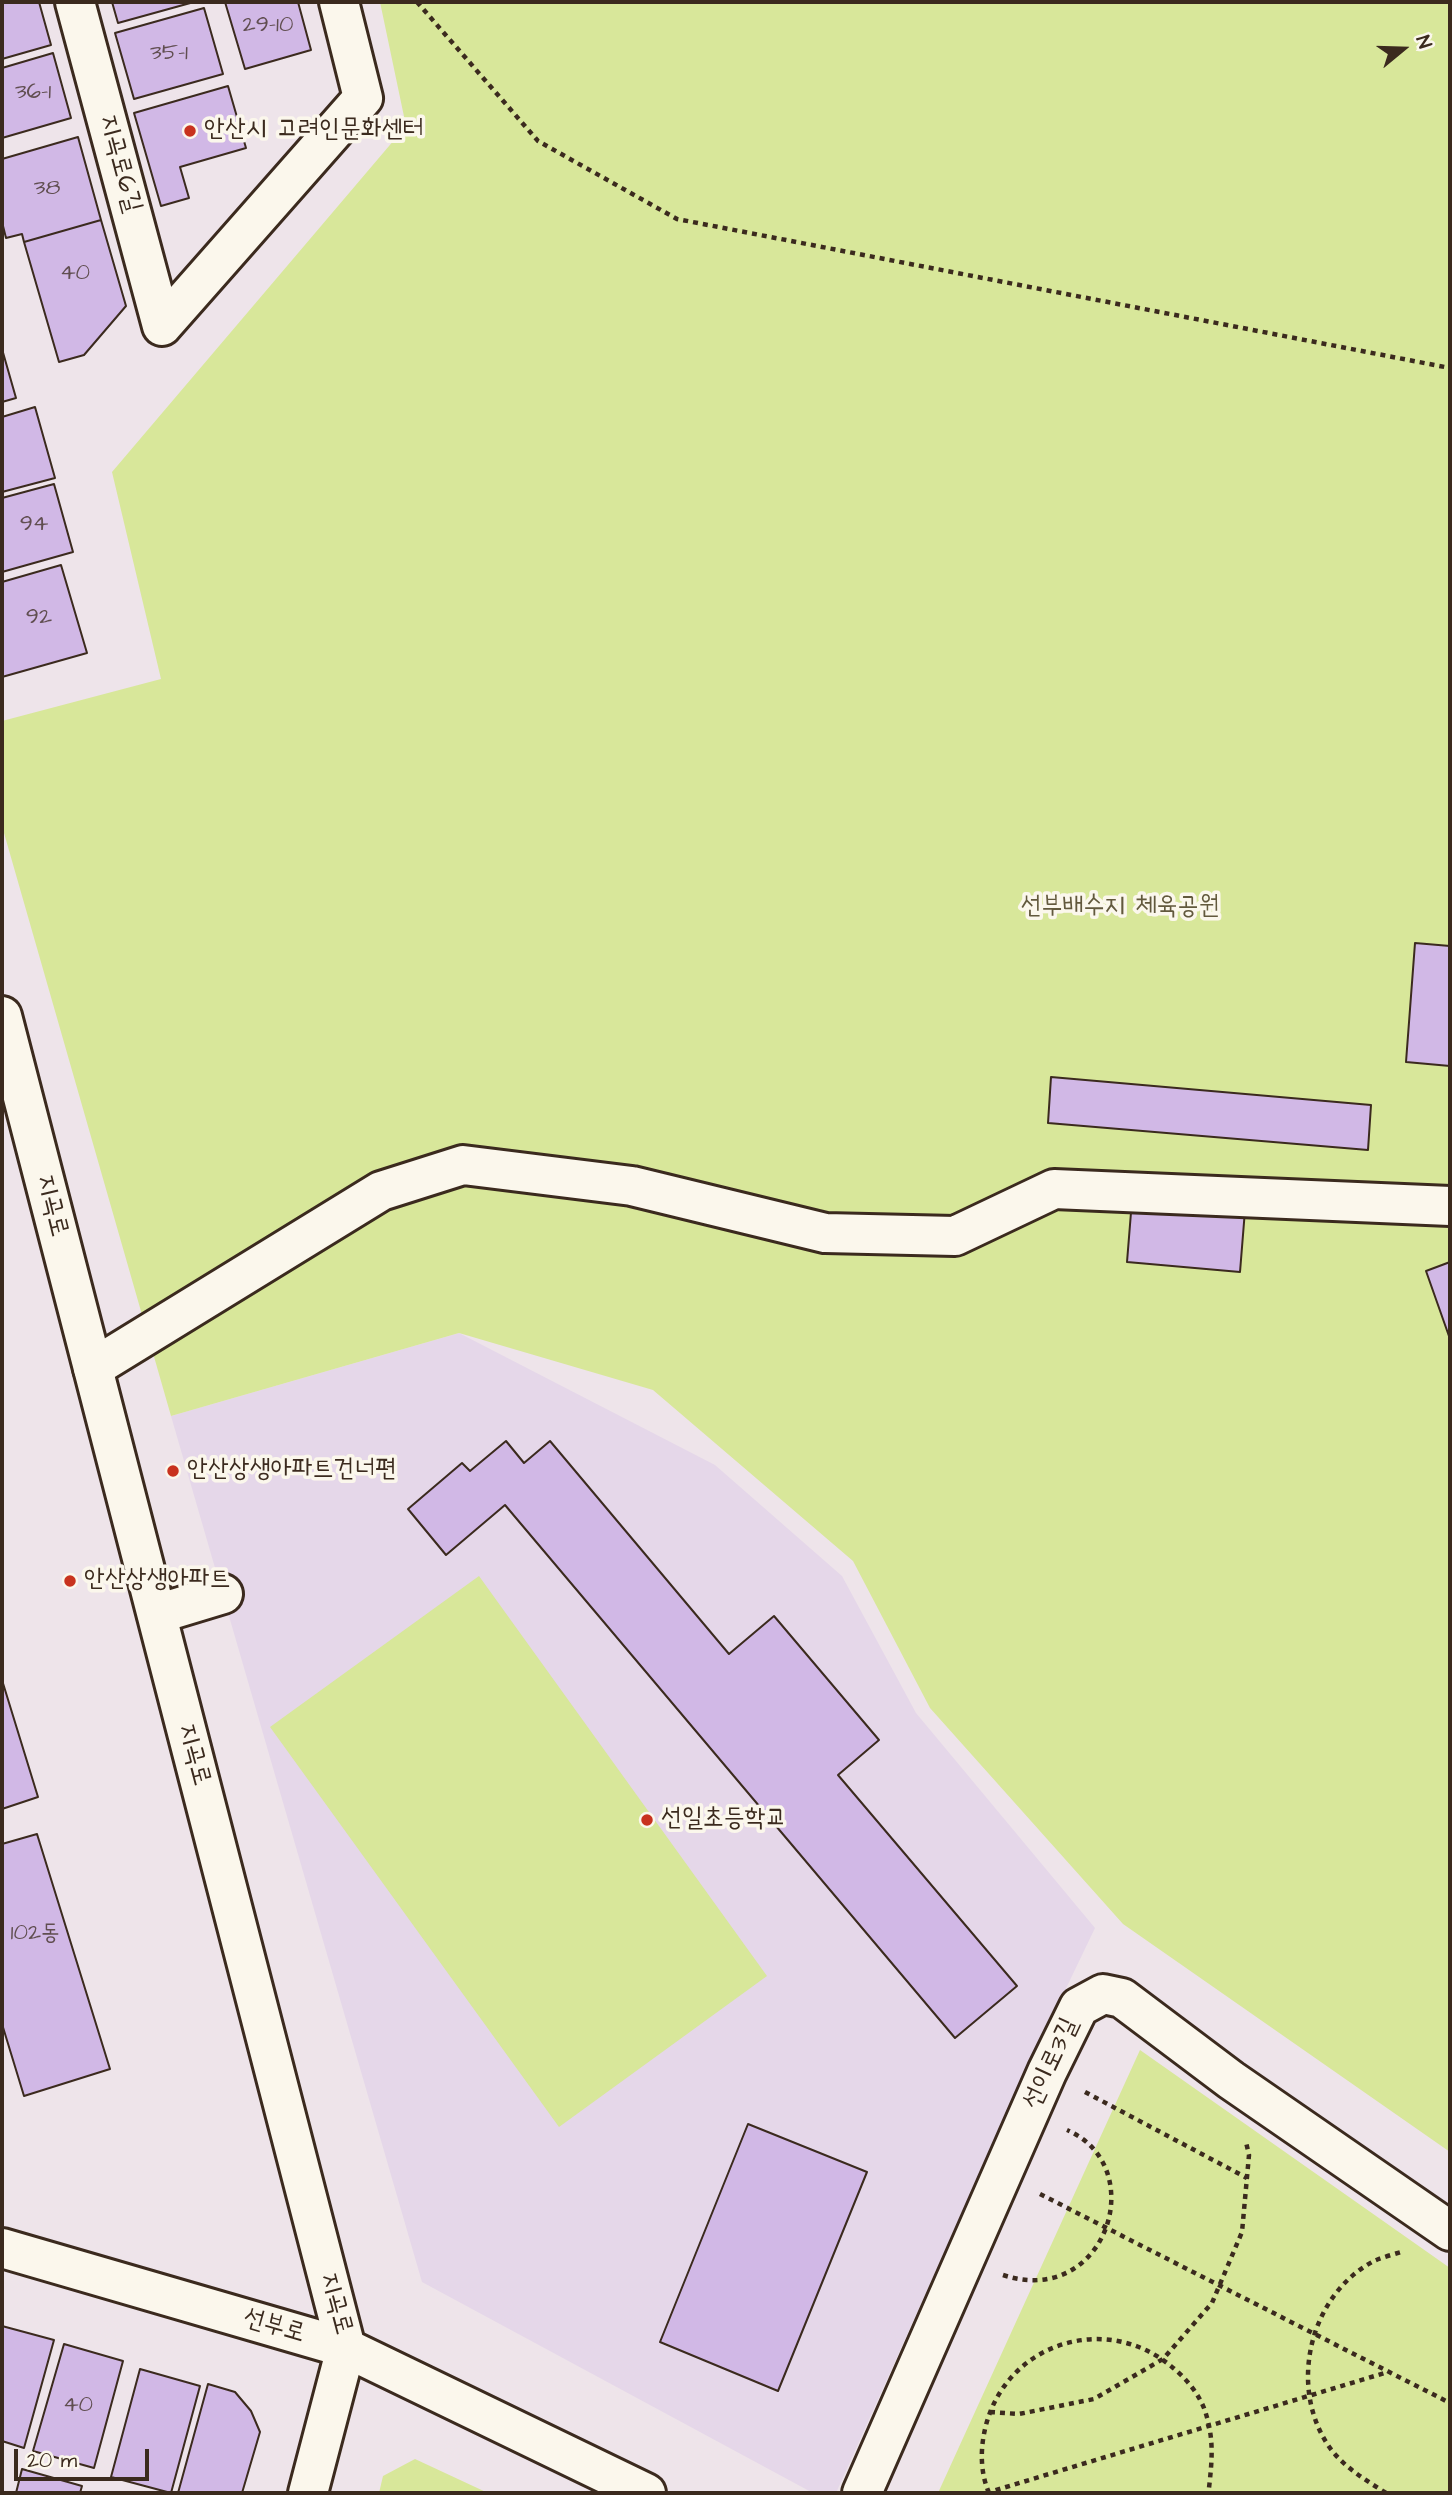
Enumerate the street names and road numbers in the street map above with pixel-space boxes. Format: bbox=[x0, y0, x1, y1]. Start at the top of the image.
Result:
street label: 지곡로6길 bbox=[91, 112, 147, 216]
street label: 지곡로 bbox=[28, 1172, 74, 1240]
street label: 지곡로 bbox=[170, 1721, 216, 1789]
street label: 선이로3길 bbox=[1017, 2013, 1087, 2115]
street label: 지곡로 bbox=[312, 2270, 358, 2338]
street label: 선부로 bbox=[240, 2303, 308, 2351]

